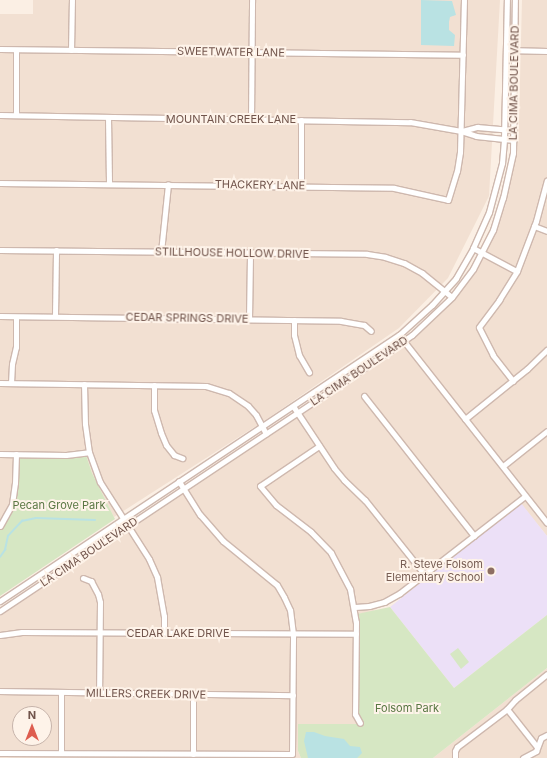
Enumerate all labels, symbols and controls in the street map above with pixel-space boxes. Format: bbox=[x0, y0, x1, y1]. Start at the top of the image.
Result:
street label: LA CIMA BOULEVARD bbox=[506, 26, 522, 140]
street label: SWEETWATER LANE bbox=[177, 44, 285, 60]
street label: MOUNTAIN CREEK LANE bbox=[166, 112, 296, 126]
street label: THACKERY LANE bbox=[215, 178, 305, 192]
street label: STILLHOUSE HOLLOW DRIVE bbox=[155, 245, 309, 261]
street label: CEDAR SPRINGS DRIVE bbox=[125, 310, 249, 326]
street label: LA CIMA BOULEVARD bbox=[308, 333, 410, 409]
park label: Pecan Grove Park bbox=[12, 498, 106, 512]
street label: LA CIMA BOULEVARD bbox=[38, 514, 140, 590]
place label: R. Steve Folsom Elementary School bbox=[386, 558, 483, 584]
marker: R. Steve Folsom Elementary School bbox=[486, 566, 496, 576]
street label: CEDAR LAKE DRIVE bbox=[126, 626, 230, 640]
street label: MILLERS CREEK DRIVE bbox=[86, 686, 206, 702]
park label: Folsom Park bbox=[375, 701, 439, 715]
north arrow bbox=[12, 706, 52, 746]
text: N bbox=[28, 708, 36, 722]

